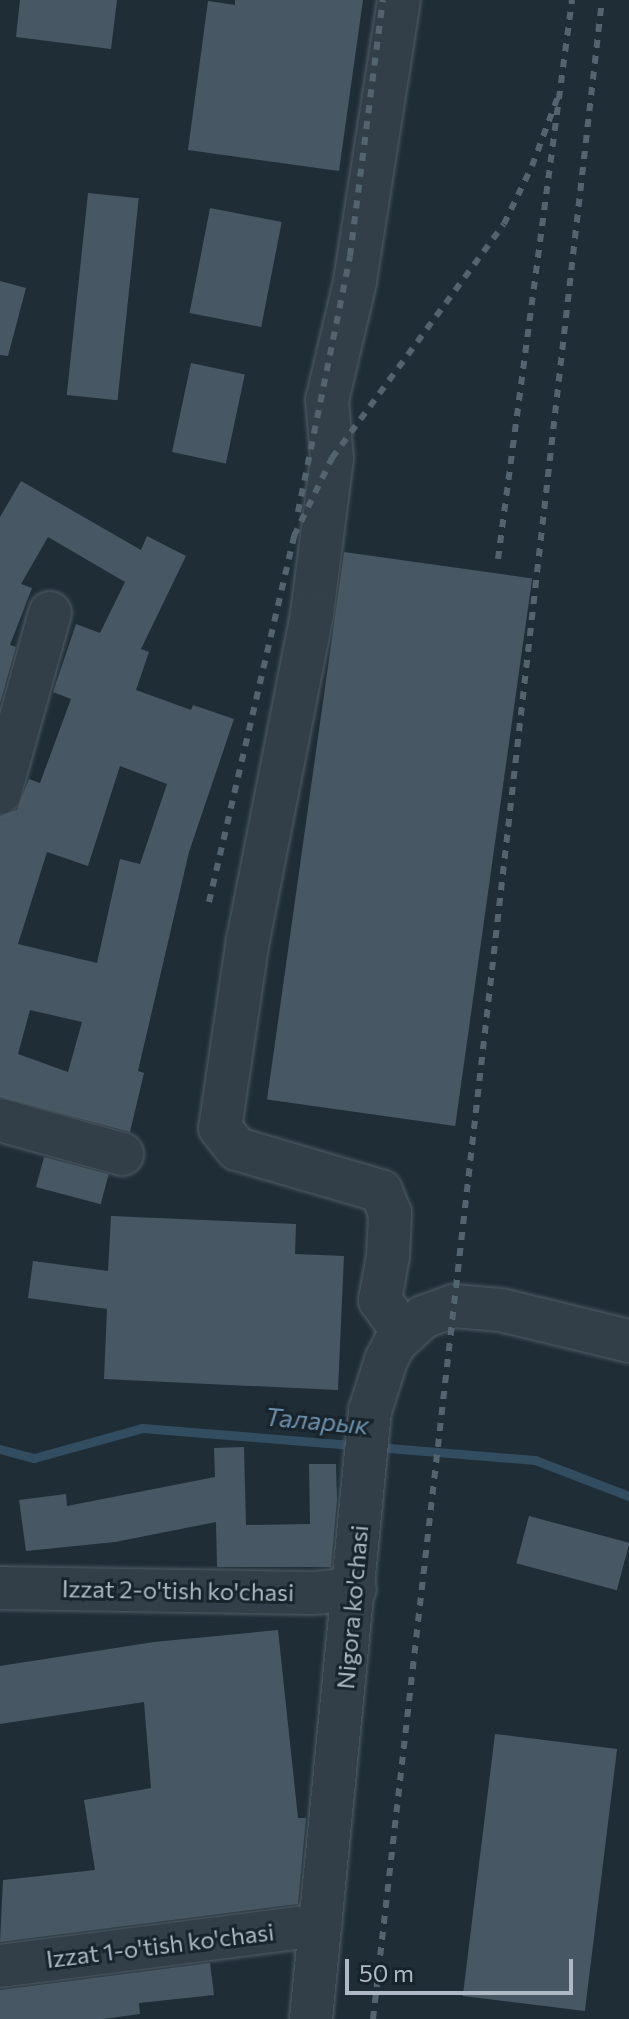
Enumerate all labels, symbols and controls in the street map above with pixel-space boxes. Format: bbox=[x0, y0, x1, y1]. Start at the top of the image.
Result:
water label: Таларык bbox=[264, 1400, 370, 1440]
street label: Nigora ko'chasi bbox=[330, 1524, 374, 1690]
street label: Izzat 2-o'tish ko'chasi bbox=[62, 1574, 294, 1606]
street label: Izzat 1-o'tish ko'chasi bbox=[44, 1917, 276, 1973]
scale bar bbox=[349, 1943, 577, 1993]
text: 50 m bbox=[359, 1958, 414, 1987]

